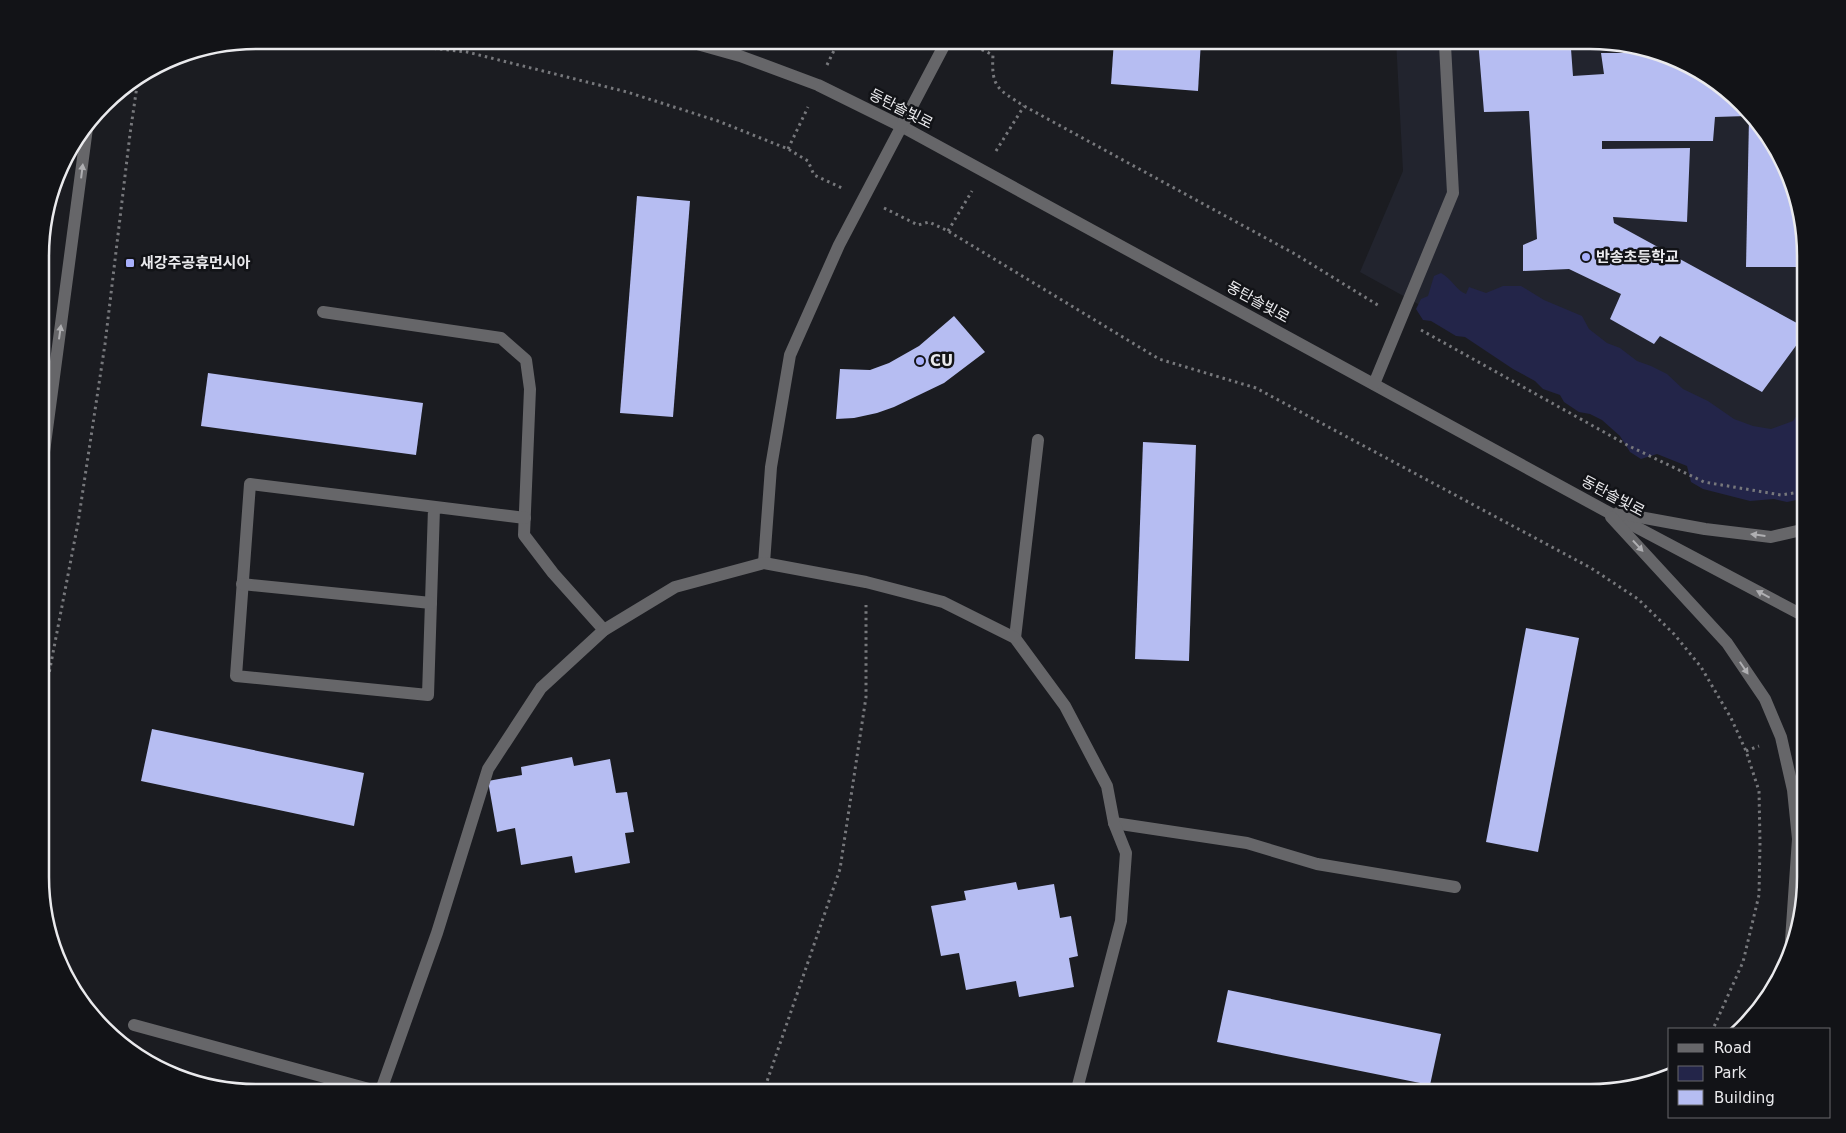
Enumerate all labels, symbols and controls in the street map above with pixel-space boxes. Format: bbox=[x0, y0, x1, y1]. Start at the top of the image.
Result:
street label: 동탄솔빛로 bbox=[866, 85, 936, 133]
one-way arrow bbox=[78, 163, 86, 179]
place label: 반송초등학교 bbox=[1596, 248, 1679, 266]
marker: 반송초등학교 bbox=[1580, 251, 1592, 263]
place label: 새강주공휴먼시아 bbox=[140, 254, 251, 272]
marker: 새강주공휴먼시아 bbox=[124, 257, 136, 269]
street label: 동탄솔빛로 bbox=[1223, 277, 1293, 327]
one-way arrow bbox=[56, 324, 64, 340]
place label: CU bbox=[930, 352, 953, 370]
marker: CU bbox=[914, 355, 926, 367]
street label: 동탄솔빛로 bbox=[1578, 472, 1648, 520]
one-way arrow bbox=[1749, 531, 1765, 539]
one-way arrow bbox=[1632, 539, 1643, 552]
one-way arrow bbox=[1755, 590, 1770, 598]
one-way arrow bbox=[1739, 661, 1749, 675]
legend bbox=[1668, 1028, 1831, 1118]
text: Road bbox=[1714, 1039, 1752, 1057]
text: Park bbox=[1714, 1064, 1747, 1082]
text: Building bbox=[1714, 1089, 1775, 1107]

